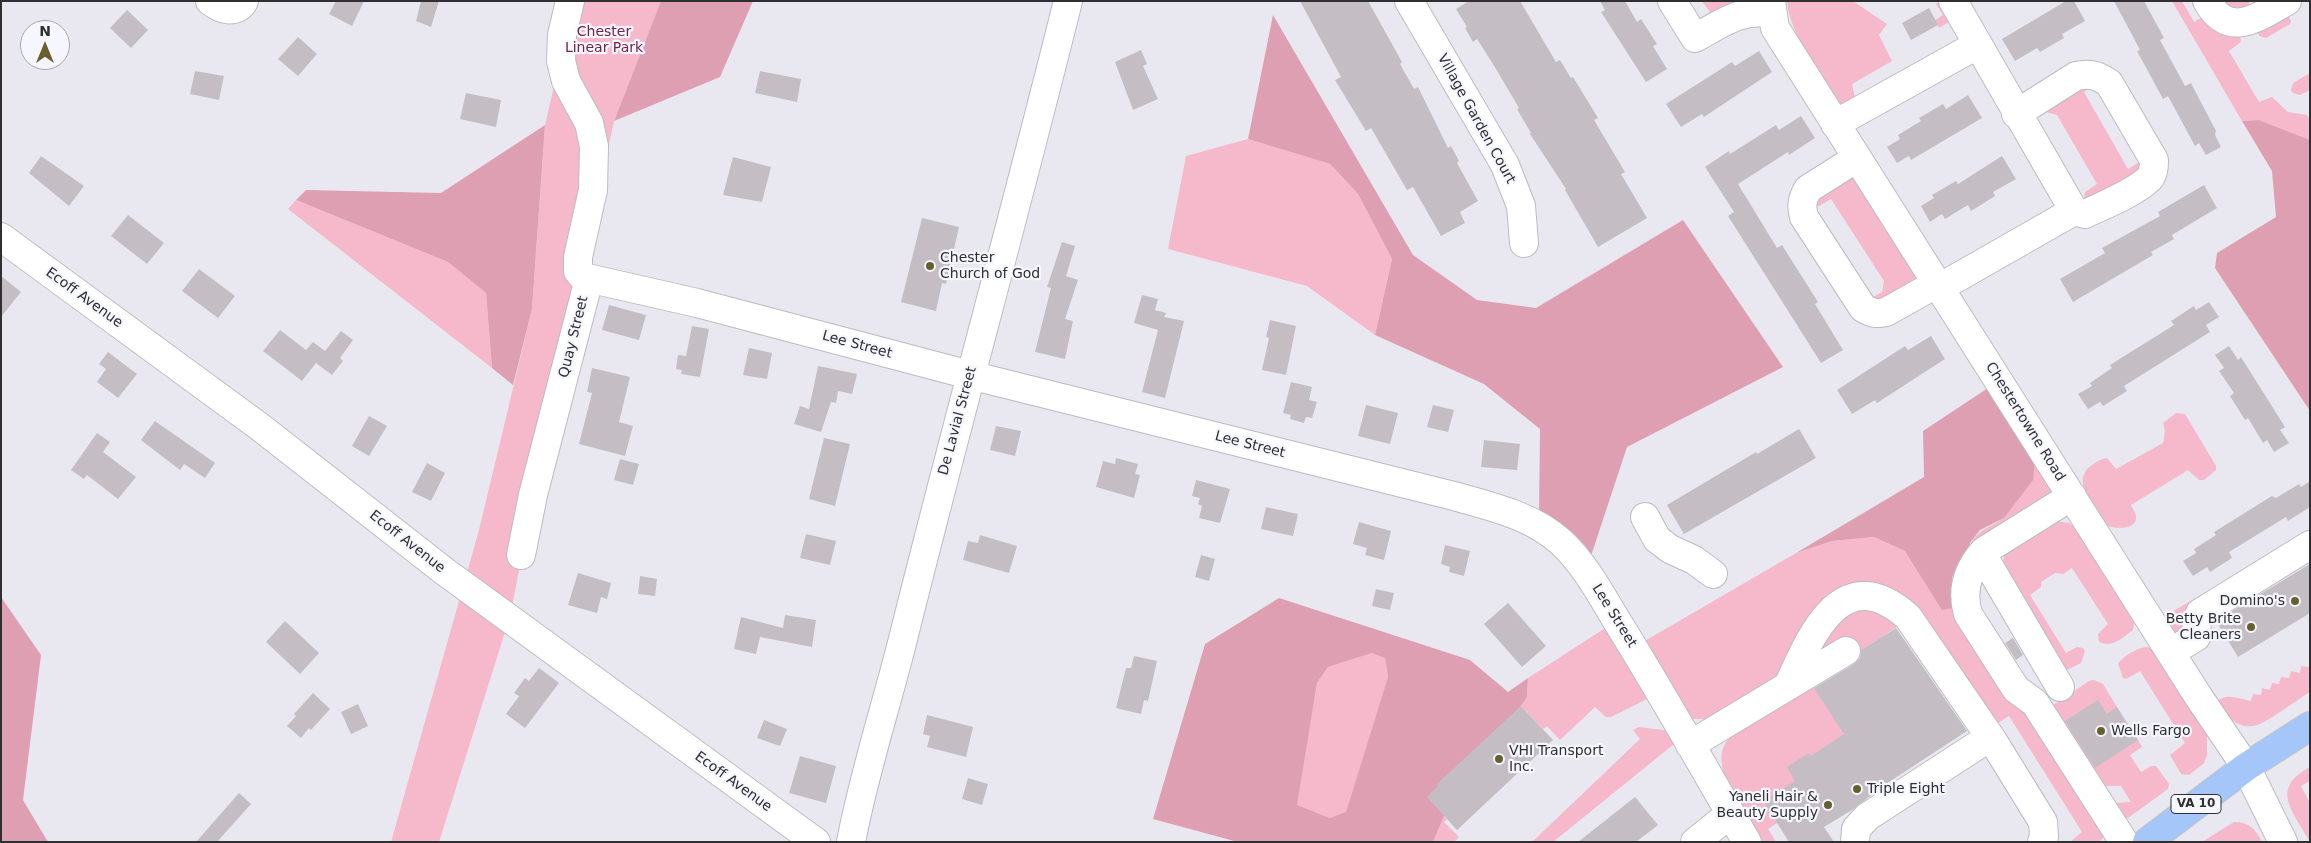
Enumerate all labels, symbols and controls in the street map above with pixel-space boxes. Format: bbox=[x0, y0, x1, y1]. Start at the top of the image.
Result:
north arrow bbox=[20, 20, 70, 70]
text: N bbox=[39, 23, 51, 39]
park label: Chester Linear Park bbox=[565, 24, 643, 56]
street label: Village Garden Court bbox=[1433, 51, 1519, 187]
place label: Chester Church of God bbox=[940, 250, 1040, 282]
marker: Chester Church of God bbox=[924, 260, 936, 272]
street label: Ecoff Avenue bbox=[42, 264, 126, 332]
street label: Quay Street bbox=[556, 294, 592, 380]
street label: Lee Street bbox=[820, 328, 894, 362]
street label: Chestertowne Road bbox=[1982, 359, 2068, 485]
street label: De Lavial Street bbox=[935, 365, 981, 477]
street label: Lee Street bbox=[1213, 428, 1287, 462]
street label: Ecoff Avenue bbox=[366, 507, 448, 577]
street label: Lee Street bbox=[1588, 581, 1640, 651]
place label: Domino's bbox=[2220, 593, 2285, 609]
marker: Domino's bbox=[2289, 595, 2301, 607]
place label: Betty Brite Cleaners bbox=[2166, 611, 2241, 644]
marker: Betty Brite Cleaners bbox=[2245, 621, 2257, 633]
place label: Wells Fargo bbox=[2111, 723, 2190, 739]
marker: Wells Fargo bbox=[2095, 725, 2107, 737]
place label: VHI Transport Inc. bbox=[1509, 743, 1603, 776]
street label: Ecoff Avenue bbox=[691, 748, 775, 816]
marker: VHI Transport Inc. bbox=[1493, 753, 1505, 765]
place label: Triple Eight bbox=[1867, 781, 1945, 797]
marker: Triple Eight bbox=[1851, 783, 1863, 795]
place label: Yaneli Hair & Beauty Supply bbox=[1716, 789, 1818, 822]
road number: VA 10 bbox=[2171, 794, 2221, 814]
marker: Yaneli Hair & Beauty Supply bbox=[1822, 799, 1834, 811]

